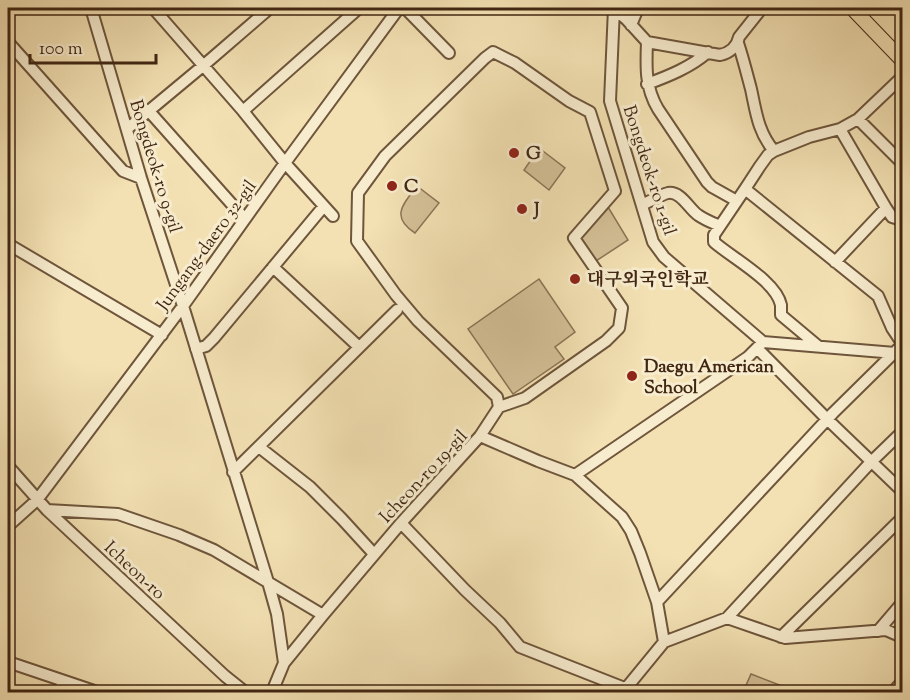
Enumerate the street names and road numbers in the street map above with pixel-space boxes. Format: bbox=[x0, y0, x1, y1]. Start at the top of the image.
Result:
street label: Bongdeok-ro 9-gil bbox=[121, 97, 187, 237]
street label: Bongdeok-ro 1-gil bbox=[615, 102, 681, 239]
street label: Jungang-daero 32-gil bbox=[151, 175, 264, 318]
street label: Icheon-ro 19-gil bbox=[374, 425, 475, 530]
street label: Icheon-ro bbox=[97, 536, 170, 607]

